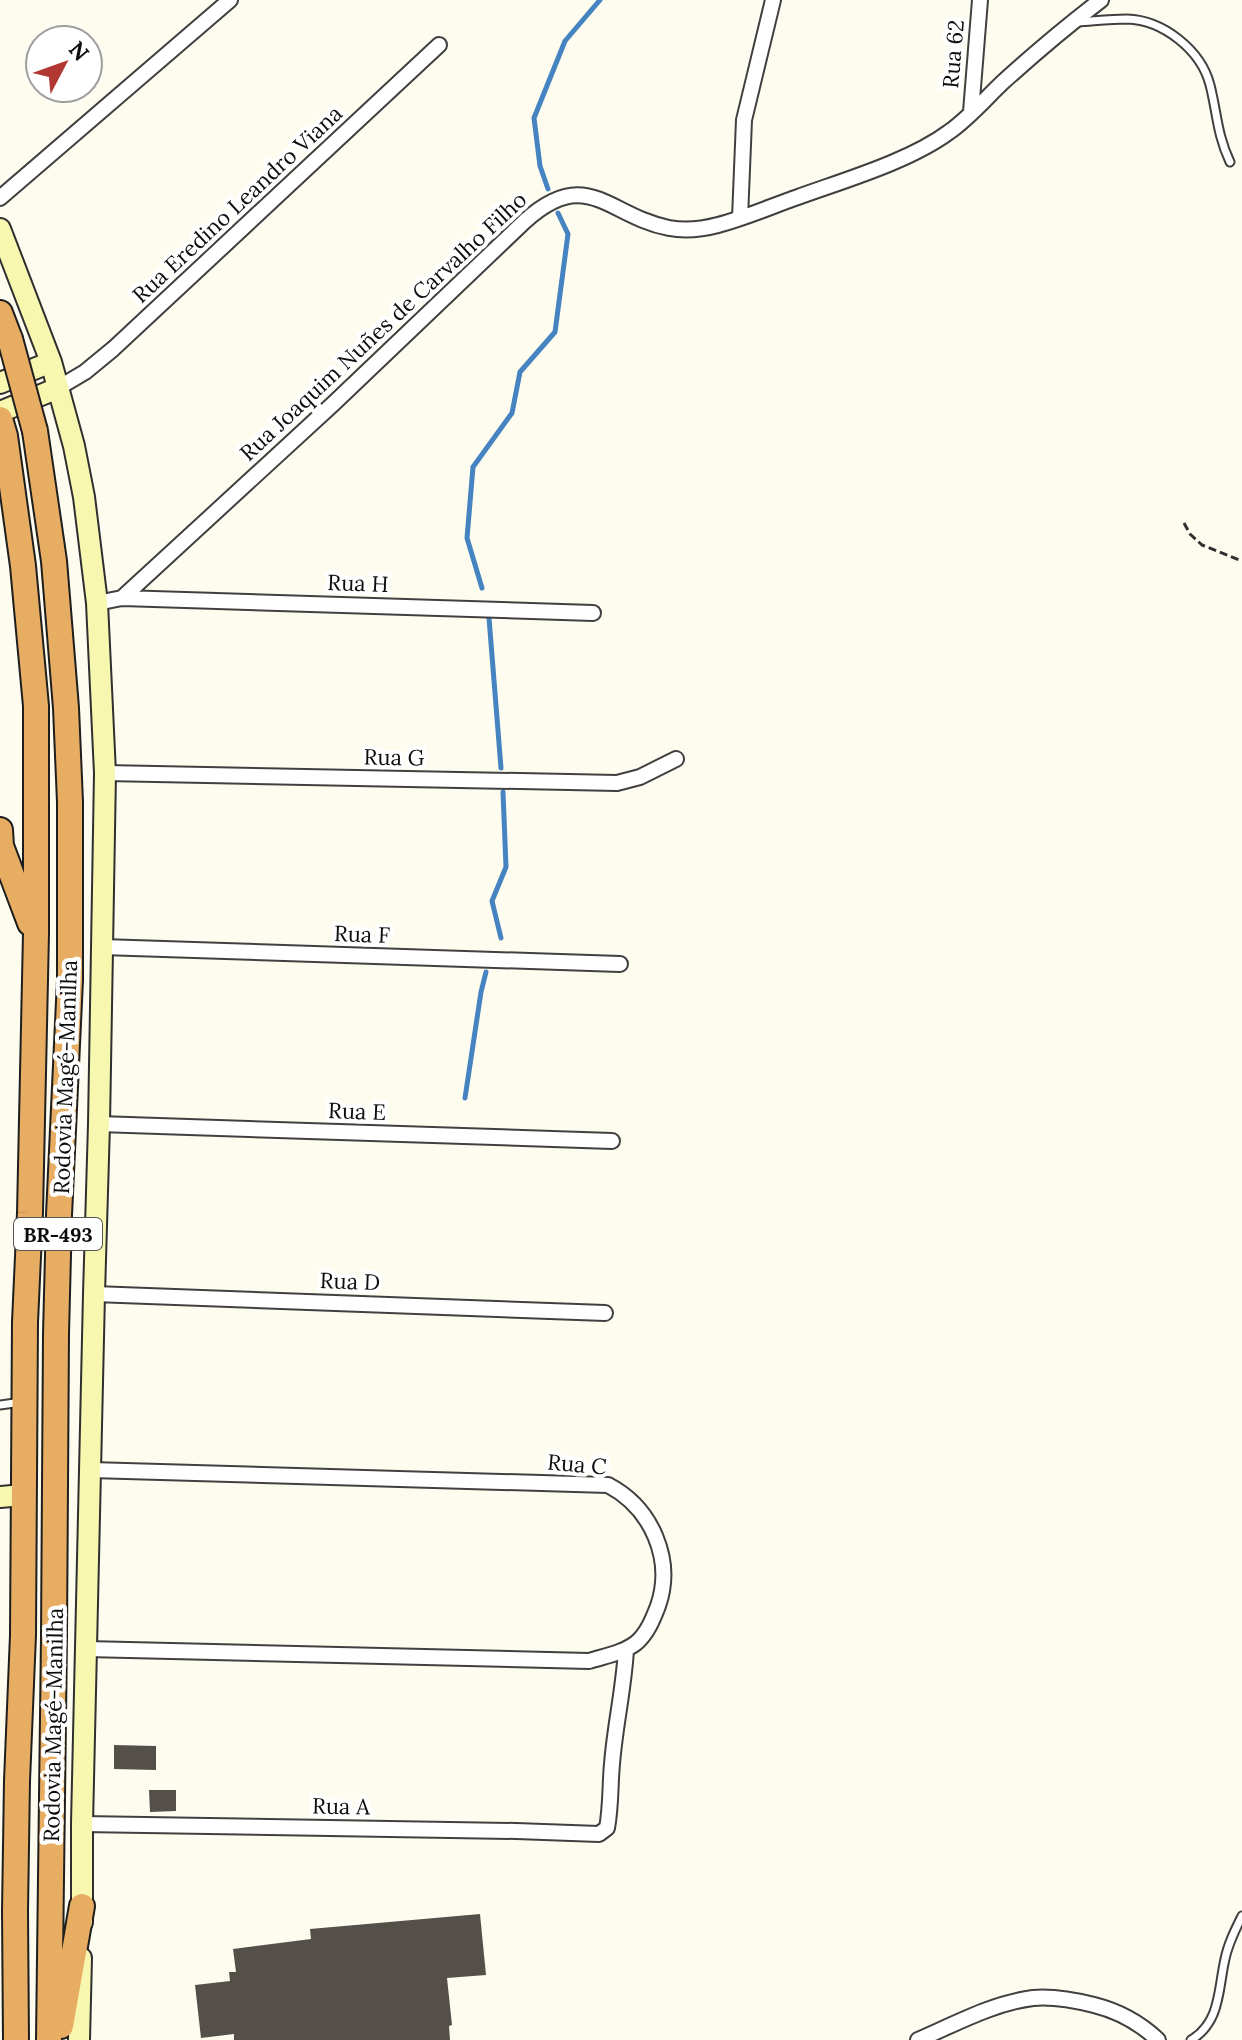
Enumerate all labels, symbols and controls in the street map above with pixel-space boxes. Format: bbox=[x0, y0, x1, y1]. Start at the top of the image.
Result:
street label: Rua 62 bbox=[936, 19, 970, 89]
north arrow bbox=[24, 24, 104, 104]
text: N bbox=[63, 35, 95, 66]
street label: Rua Eredino Leandro Viana bbox=[126, 99, 348, 309]
street label: Rua Joaquim Nuñes de Carvalho Filho bbox=[234, 185, 532, 467]
street label: Rua H bbox=[327, 568, 389, 598]
street label: Rua G bbox=[363, 742, 425, 772]
street label: Rua F bbox=[333, 919, 391, 949]
street label: Rodovia Magé-Manilha bbox=[47, 959, 83, 1195]
street label: Rua E bbox=[328, 1096, 386, 1126]
road number: BR-493 bbox=[14, 1218, 102, 1250]
street label: Rua D bbox=[319, 1266, 381, 1296]
street label: Rua C bbox=[546, 1447, 608, 1481]
street label: Rodovia Magé-Manilha bbox=[37, 1608, 69, 1842]
street label: Rua A bbox=[312, 1791, 371, 1821]

